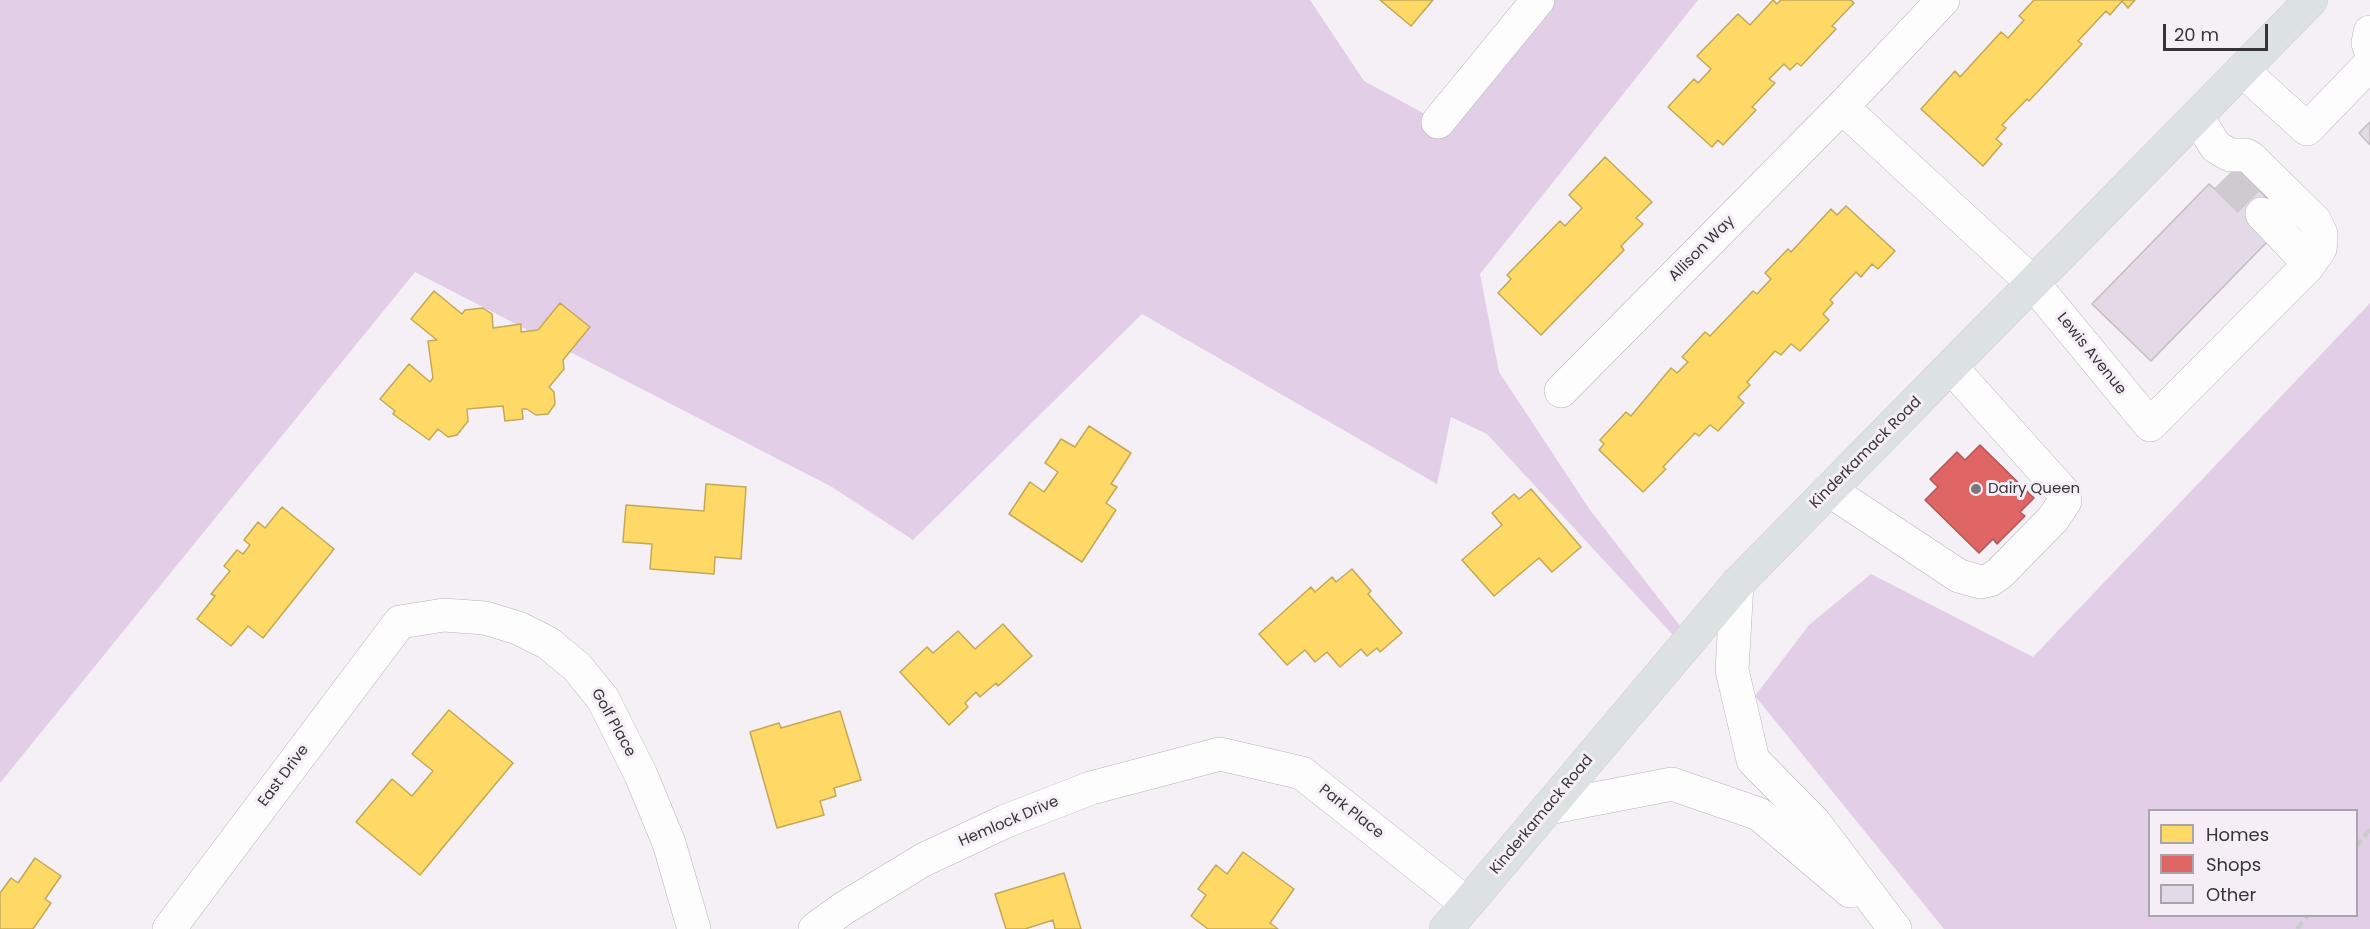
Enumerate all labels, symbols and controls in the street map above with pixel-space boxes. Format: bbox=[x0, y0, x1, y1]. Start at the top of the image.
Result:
scale bar bbox=[2166, 12, 2271, 50]
text: 20 m bbox=[2174, 22, 2219, 47]
street label: Allison Way bbox=[1665, 212, 1739, 286]
street label: Lewis Avenue bbox=[2053, 310, 2129, 398]
street label: Kinderkamack Road bbox=[1806, 393, 1926, 513]
place label: Dairy Queen bbox=[1988, 480, 2080, 498]
marker: Dairy Queen bbox=[1969, 482, 1983, 496]
street label: Golf Place bbox=[587, 686, 639, 760]
street label: East Drive bbox=[255, 742, 313, 810]
street label: Kinderkamack Road bbox=[1487, 752, 1597, 878]
street label: Park Place bbox=[1315, 781, 1387, 843]
street label: Hemlock Drive bbox=[956, 793, 1062, 851]
legend bbox=[2148, 809, 2358, 917]
text: Homes bbox=[2206, 822, 2269, 847]
text: Shops bbox=[2206, 852, 2261, 877]
text: Other bbox=[2206, 882, 2256, 907]

